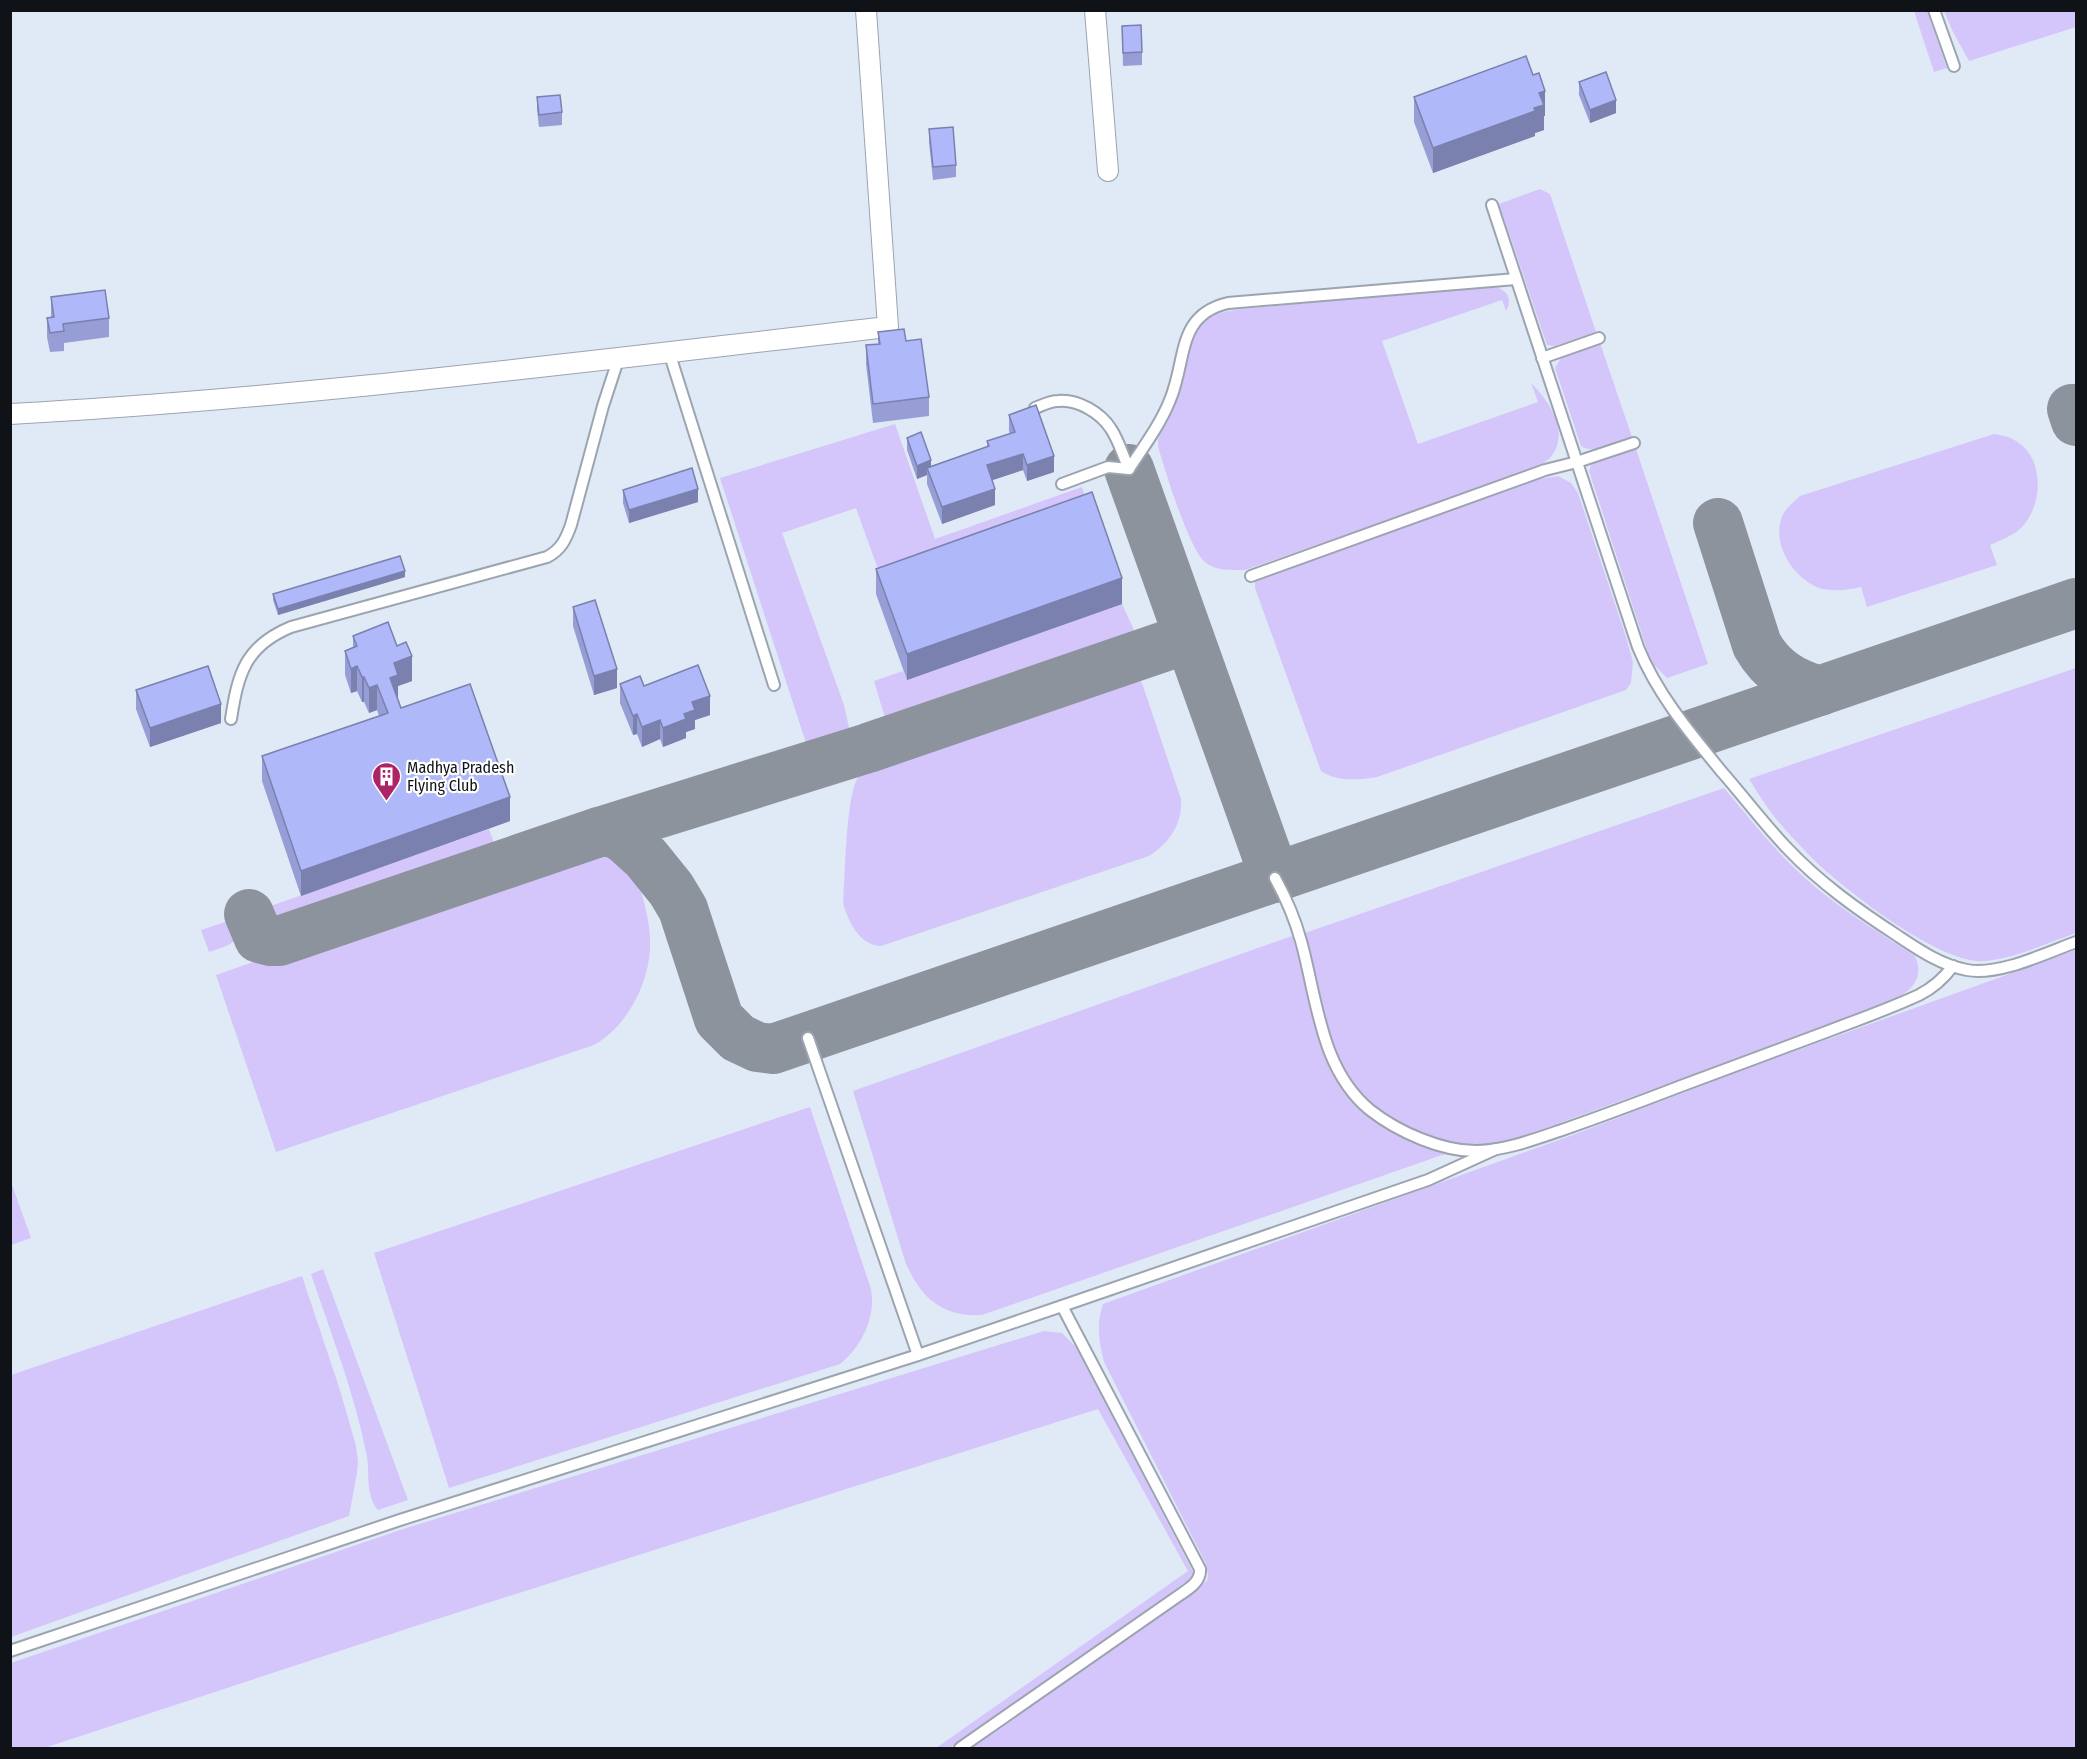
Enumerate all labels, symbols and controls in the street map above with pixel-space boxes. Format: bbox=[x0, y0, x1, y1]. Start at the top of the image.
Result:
place label: Madhya Pradesh Flying Club bbox=[407, 758, 514, 795]
building icon: Madhya Pradesh Flying Club bbox=[370, 760, 402, 802]

